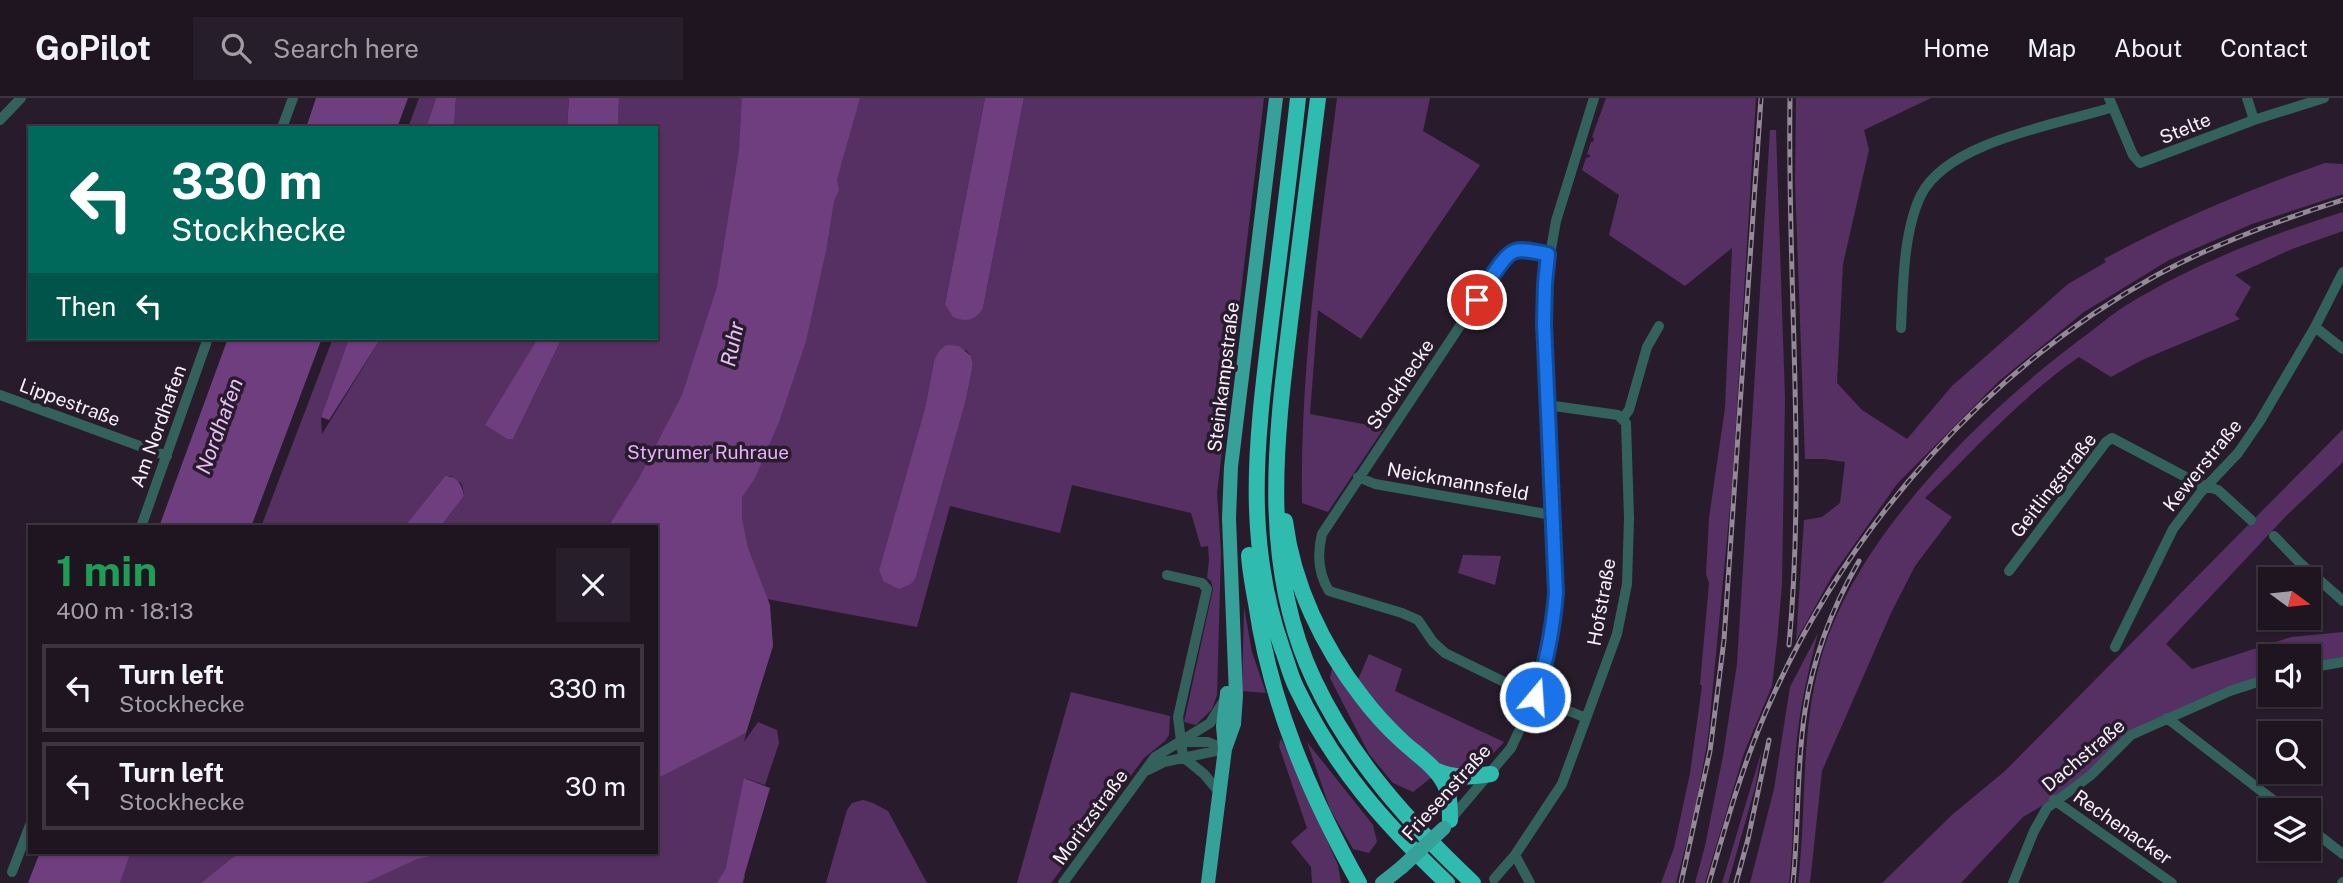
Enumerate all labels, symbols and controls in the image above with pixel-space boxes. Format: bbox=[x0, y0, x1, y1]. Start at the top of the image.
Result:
search box bbox=[193, 17, 683, 80]
text: GoPilot bbox=[35, 29, 151, 67]
icon: search bbox=[217, 29, 255, 67]
text: Search here bbox=[273, 33, 419, 64]
text: Home bbox=[1923, 34, 1989, 62]
text: Map bbox=[2027, 34, 2076, 62]
text: About bbox=[2114, 34, 2182, 62]
text: Contact bbox=[2220, 34, 2308, 62]
street label: Stelte bbox=[2156, 108, 2214, 148]
text: 330 m bbox=[171, 152, 322, 210]
icon: left bbox=[56, 154, 147, 245]
text: Stockhecke bbox=[171, 211, 346, 248]
pin bbox=[1447, 270, 1507, 330]
icon: arrive bbox=[1458, 281, 1496, 319]
icon: left bbox=[130, 287, 168, 325]
text: Then bbox=[56, 291, 116, 322]
street label: Steinkampstraße bbox=[1203, 301, 1243, 453]
water label: Ruhr bbox=[715, 318, 749, 369]
street label: Stockhecke bbox=[1362, 335, 1438, 433]
street label: Am Nordhafen bbox=[126, 362, 190, 490]
street label: Lippestraße bbox=[17, 374, 123, 430]
water label: Nordhafen bbox=[190, 375, 248, 477]
street label: Kewerstraße bbox=[2158, 414, 2246, 516]
street label: Geitlingstraße bbox=[2006, 429, 2100, 541]
park label: Styrumer Ruhraue bbox=[627, 441, 789, 463]
street label: Neickmannsfeld bbox=[1385, 458, 1531, 504]
text: 1 min bbox=[56, 546, 157, 595]
button: close bbox=[556, 548, 630, 622]
street label: Hofstraße bbox=[1582, 556, 1620, 648]
north arrow bbox=[2258, 567, 2320, 630]
map controls bbox=[2258, 567, 2321, 861]
text: 400 m · 18:13 bbox=[56, 597, 194, 624]
button: sound bbox=[2258, 644, 2321, 707]
text: Turn left bbox=[119, 659, 224, 690]
position arrow bbox=[1498, 660, 1572, 734]
icon: left bbox=[60, 669, 98, 707]
text: 330 m bbox=[549, 673, 626, 704]
text: Stockhecke bbox=[119, 690, 245, 717]
street label: Dachstraße bbox=[2037, 714, 2129, 796]
button: search bbox=[2258, 721, 2321, 784]
street label: Friesenstraße bbox=[1397, 739, 1495, 845]
text: Turn left bbox=[119, 757, 224, 788]
street label: Moritzstraße bbox=[1048, 765, 1132, 869]
icon: left bbox=[60, 767, 98, 805]
text: 30 m bbox=[565, 771, 626, 802]
street label: Rechenacker bbox=[2069, 785, 2177, 869]
text: Stockhecke bbox=[119, 788, 245, 815]
button: layers bbox=[2258, 798, 2321, 861]

